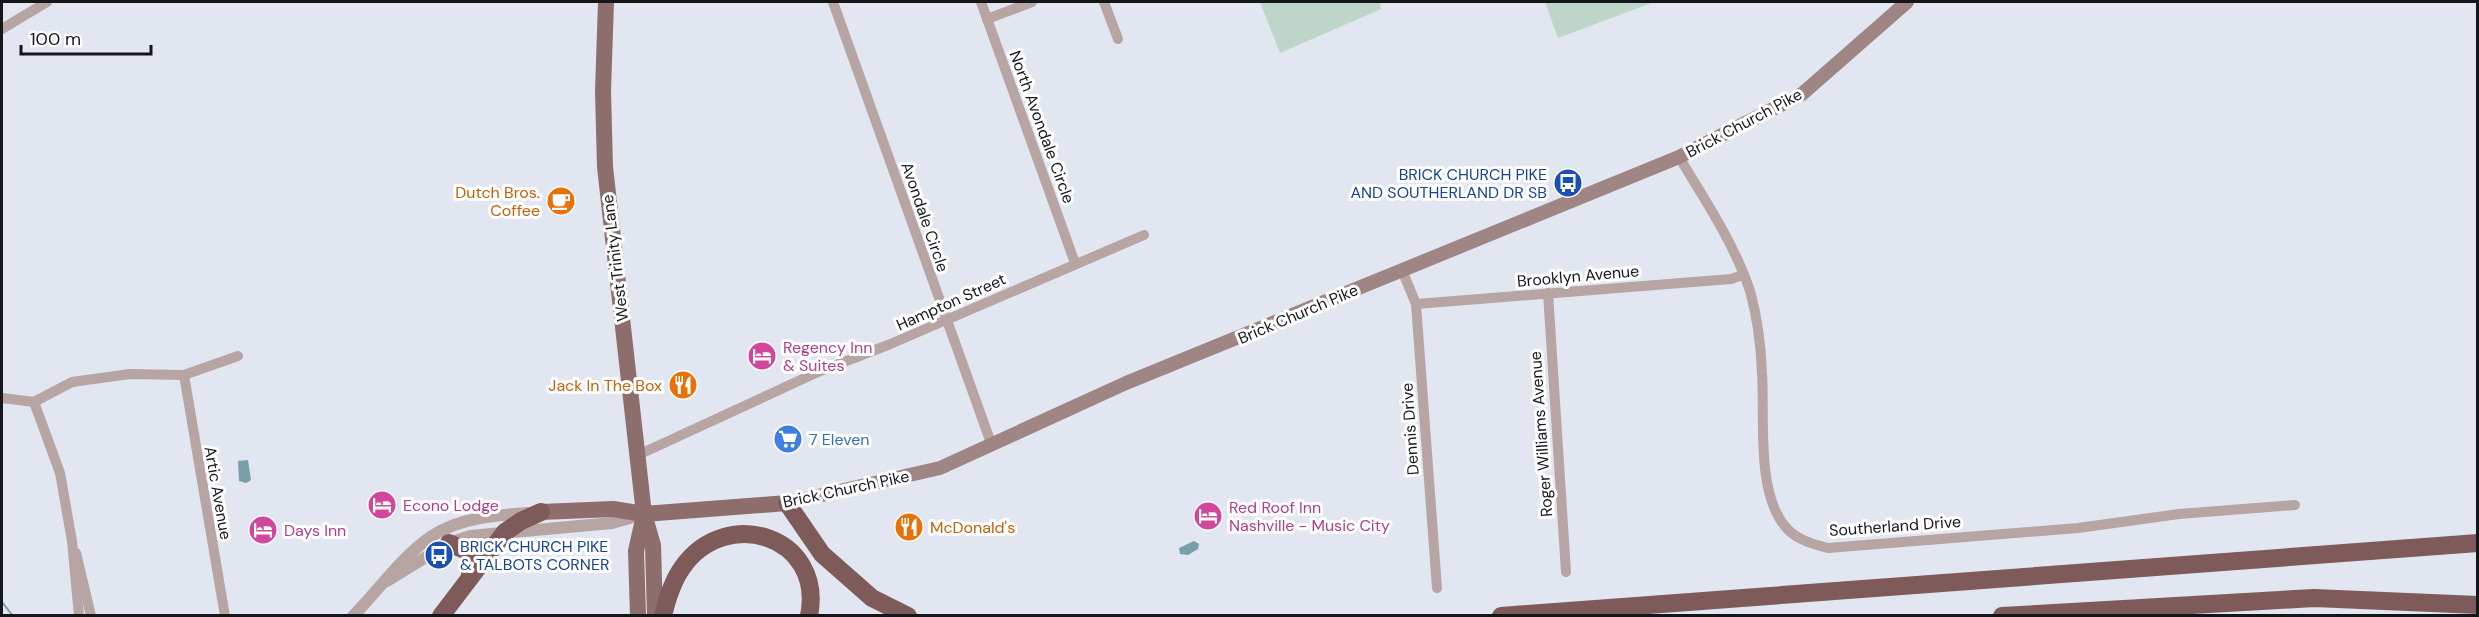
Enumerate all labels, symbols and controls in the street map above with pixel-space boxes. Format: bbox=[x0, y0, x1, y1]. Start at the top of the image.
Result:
scale bar bbox=[21, 18, 152, 56]
text: 100 m bbox=[30, 27, 81, 51]
street label: North Avondale Circle bbox=[1005, 48, 1079, 206]
street label: Brick Church Pike bbox=[1682, 84, 1806, 162]
street label: Avondale Circle bbox=[896, 159, 954, 275]
place label: BRICK CHURCH PIKE AND SOUTHERLAND DR SB bbox=[1350, 164, 1547, 203]
bus stop icon: BRICK CHURCH PIKE AND SOUTHERLAND DR SB bbox=[1552, 167, 1584, 199]
place label: Dutch Bros. Coffee bbox=[455, 182, 540, 221]
cafe icon: Dutch Bros. Coffee bbox=[545, 185, 577, 217]
street label: West Trinity Lane bbox=[597, 193, 633, 323]
street label: Brooklyn Avenue bbox=[1516, 260, 1640, 292]
street label: Hampton Street bbox=[893, 268, 1009, 336]
street label: Brick Church Pike bbox=[1235, 279, 1361, 349]
place label: Regency Inn & Suites bbox=[783, 337, 872, 376]
hotel icon: Regency Inn & Suites bbox=[746, 340, 778, 372]
street label: Roger Williams Avenue bbox=[1525, 350, 1557, 518]
restaurant icon: Jack In The Box bbox=[667, 369, 699, 401]
place label: Jack In The Box bbox=[548, 375, 662, 396]
street label: Dennis Drive bbox=[1396, 382, 1424, 476]
supermarket icon: 7 Eleven bbox=[772, 423, 804, 455]
place label: 7 Eleven bbox=[809, 429, 869, 450]
street label: Artic Avenue bbox=[199, 445, 237, 541]
street label: Brick Church Pike bbox=[781, 465, 911, 513]
hotel icon: Econo Lodge bbox=[366, 489, 398, 521]
place label: Econo Lodge bbox=[403, 495, 499, 516]
place label: Red Roof Inn Nashville - Music City bbox=[1229, 497, 1390, 536]
hotel icon: Red Roof Inn Nashville - Music City bbox=[1192, 500, 1224, 532]
restaurant icon: McDonald's bbox=[893, 511, 925, 543]
street label: Southerland Drive bbox=[1828, 511, 1962, 541]
hotel icon: Days Inn bbox=[247, 514, 279, 546]
place label: McDonald's bbox=[930, 517, 1015, 538]
place label: Days Inn bbox=[284, 520, 346, 541]
place label: BRICK CHURCH PIKE & TALBOTS CORNER bbox=[460, 536, 609, 575]
bus stop icon: BRICK CHURCH PIKE & TALBOTS CORNER bbox=[423, 539, 455, 571]

